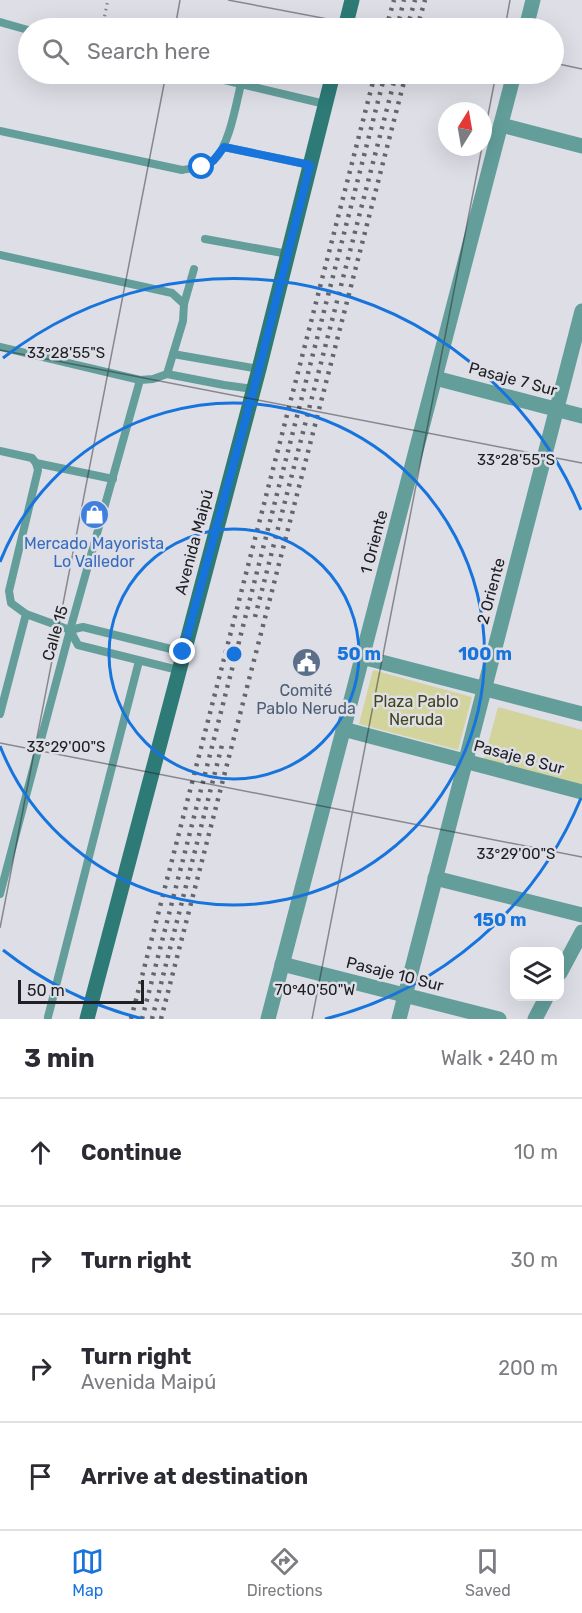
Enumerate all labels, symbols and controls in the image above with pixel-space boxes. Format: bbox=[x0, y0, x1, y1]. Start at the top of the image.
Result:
search box bbox=[18, 18, 564, 84]
icon: search bbox=[39, 35, 72, 68]
text: Search here bbox=[87, 38, 210, 65]
north arrow bbox=[438, 102, 492, 156]
route start bbox=[188, 153, 214, 179]
text: 33°28'55"S bbox=[27, 344, 105, 362]
street label: Pasaje 7 Sur bbox=[467, 358, 559, 400]
text: 33°28'55"S bbox=[477, 451, 555, 469]
street label: Avenida Maipú bbox=[171, 487, 217, 597]
shop icon: Mercado Mayorista Lo Valledor bbox=[78, 499, 110, 531]
street label: 1 Oriente bbox=[356, 508, 392, 576]
place label: Mercado Mayorista Lo Valledor bbox=[24, 534, 164, 571]
street label: 2 Oriente bbox=[473, 556, 509, 626]
street label: Calle 15 bbox=[38, 603, 72, 663]
route end bbox=[169, 638, 195, 664]
text: 50 m bbox=[337, 643, 381, 665]
text: 100 m bbox=[458, 643, 512, 665]
centre of rings bbox=[224, 644, 244, 664]
public building icon: Comité Pablo Neruda bbox=[290, 646, 322, 678]
place label: Comité Pablo Neruda bbox=[256, 681, 356, 718]
park label: Plaza Pablo Neruda bbox=[373, 692, 459, 729]
street label: Pasaje 8 Sur bbox=[472, 736, 566, 778]
text: 33°29'00"S bbox=[27, 738, 105, 756]
text: 33°29'00"S bbox=[477, 845, 555, 863]
text: 150 m bbox=[473, 909, 527, 931]
map controls bbox=[510, 947, 564, 1001]
button: layers bbox=[510, 947, 564, 1001]
street label: Pasaje 10 Sur bbox=[344, 953, 446, 995]
scale bar bbox=[18, 977, 144, 1004]
text: 50 m bbox=[27, 981, 65, 1000]
text: 70°40'50"W bbox=[275, 981, 355, 999]
text: 3 min bbox=[24, 1043, 95, 1074]
text: Walk · 240 m bbox=[441, 1046, 558, 1070]
icon: ahead bbox=[24, 1136, 57, 1169]
text: Continue bbox=[81, 1139, 182, 1166]
text: 10 m bbox=[514, 1140, 558, 1164]
icon: right bbox=[24, 1244, 57, 1277]
text: Turn right bbox=[81, 1247, 191, 1274]
text: 30 m bbox=[511, 1248, 558, 1272]
text: Turn right bbox=[81, 1343, 191, 1370]
icon: right bbox=[24, 1352, 57, 1385]
text: 200 m bbox=[498, 1356, 558, 1380]
text: Avenida Maipú bbox=[81, 1370, 216, 1394]
icon: arrive bbox=[24, 1460, 57, 1493]
text: Arrive at destination bbox=[81, 1463, 308, 1490]
tab: Map bbox=[71, 1545, 104, 1600]
tab: Directions bbox=[247, 1545, 323, 1600]
tab: Saved bbox=[465, 1545, 511, 1600]

